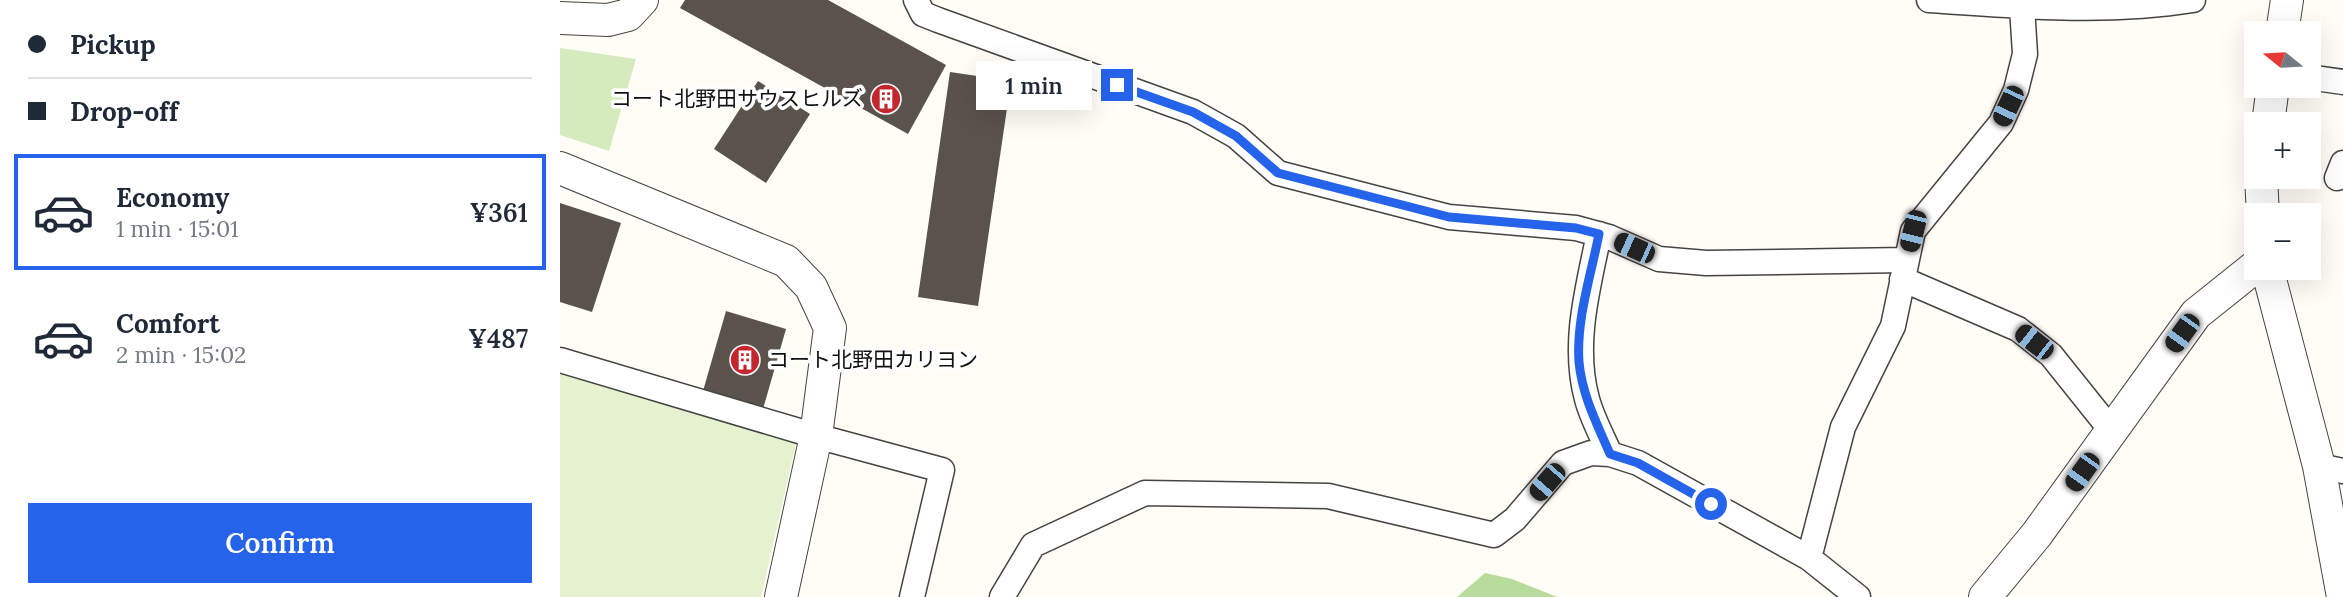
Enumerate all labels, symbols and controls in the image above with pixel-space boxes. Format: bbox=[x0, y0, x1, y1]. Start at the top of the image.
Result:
north arrow bbox=[2244, 21, 2320, 98]
map controls bbox=[2244, 21, 2321, 280]
text: Pickup bbox=[70, 28, 156, 61]
callout: 1 min bbox=[977, 60, 1092, 110]
route end bbox=[1101, 69, 1133, 101]
text: 1 min bbox=[1005, 71, 1063, 100]
building icon: コート北野田サウスヒルズ bbox=[869, 82, 903, 116]
car bbox=[1990, 83, 2027, 129]
place label: コート北野田サウスヒルズ bbox=[611, 85, 863, 112]
text: Drop-off bbox=[70, 95, 178, 128]
button: + bbox=[2244, 112, 2321, 189]
icon: car bbox=[32, 181, 95, 244]
text: Economy bbox=[116, 181, 229, 214]
text: ¥361 bbox=[470, 196, 528, 229]
button: − bbox=[2244, 203, 2321, 280]
car bbox=[1898, 208, 1929, 254]
text: 1 min · 15:01 bbox=[116, 214, 239, 243]
car bbox=[1611, 230, 1658, 266]
icon: car bbox=[32, 307, 95, 370]
text: Comfort bbox=[116, 307, 220, 340]
car bbox=[2162, 310, 2203, 356]
car bbox=[2011, 321, 2058, 363]
text: ¥487 bbox=[468, 322, 528, 355]
text: 2 min · 15:02 bbox=[116, 340, 246, 369]
building icon: コート北野田カリヨン bbox=[728, 343, 762, 377]
place label: コート北野田カリヨン bbox=[768, 346, 978, 373]
car bbox=[2062, 449, 2103, 495]
car bbox=[1526, 459, 1569, 505]
route start bbox=[1695, 488, 1727, 520]
button: Confirm bbox=[28, 503, 532, 583]

